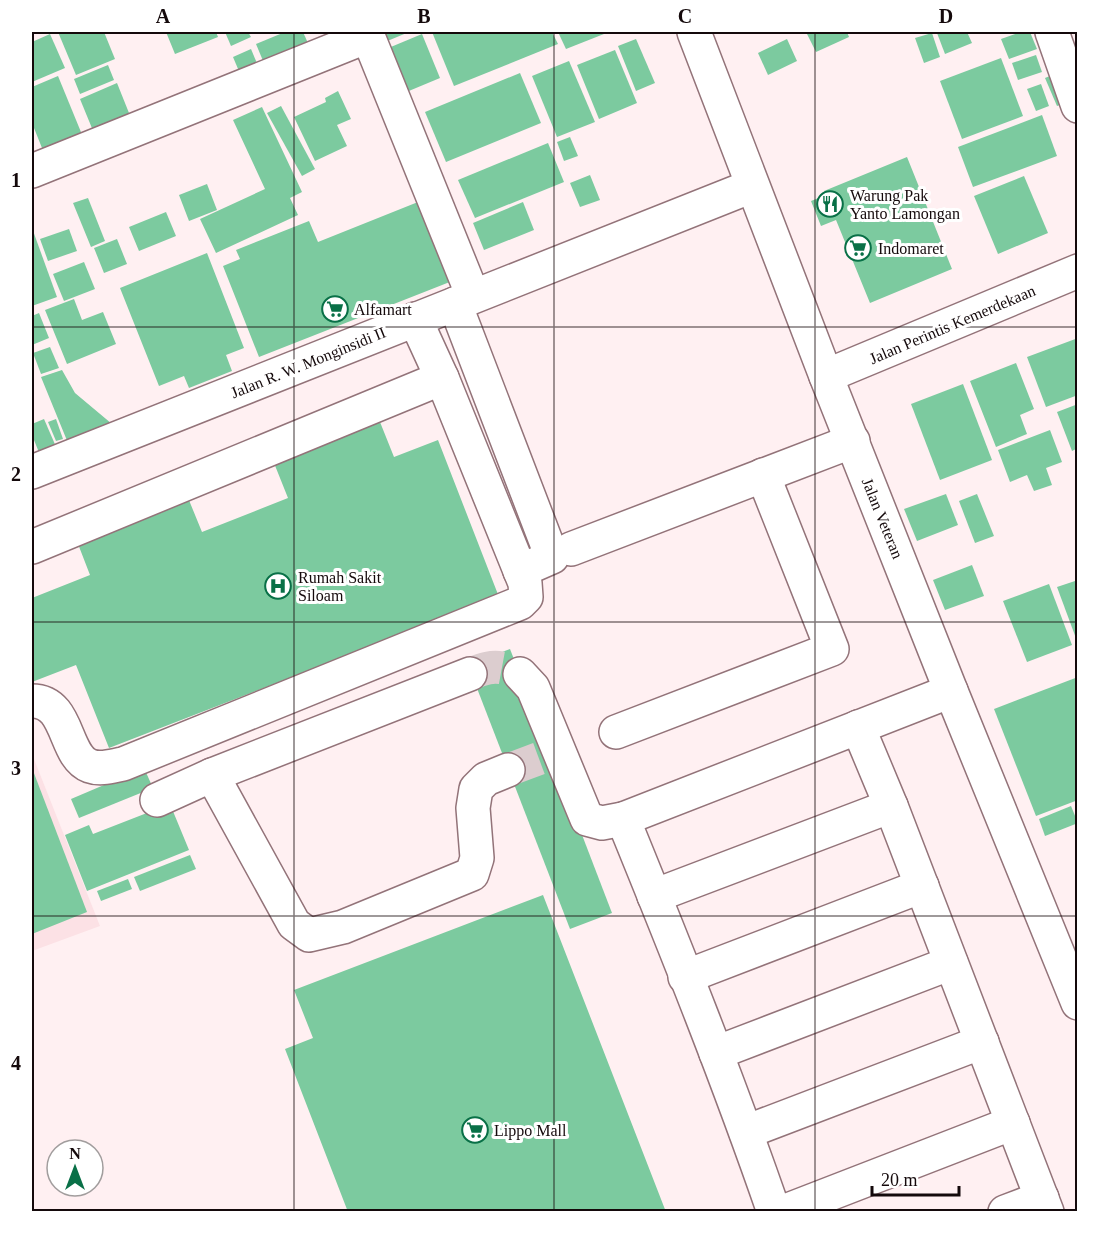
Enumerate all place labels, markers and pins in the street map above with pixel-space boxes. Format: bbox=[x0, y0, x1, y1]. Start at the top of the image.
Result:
place label: Warung Pak Yanto Lamongan bbox=[850, 187, 960, 223]
restaurant icon: Warung Pak Yanto Lamongan bbox=[815, 189, 845, 219]
supermarket icon: Indomaret bbox=[843, 233, 873, 263]
place label: Indomaret bbox=[878, 240, 944, 257]
supermarket icon: Alfamart bbox=[320, 294, 350, 324]
place label: Alfamart bbox=[354, 301, 412, 318]
place label: Rumah Sakit Siloam bbox=[298, 569, 382, 604]
hospital icon: Rumah Sakit Siloam bbox=[263, 571, 293, 601]
supermarket icon: Lippo Mall bbox=[460, 1115, 490, 1145]
place label: Lippo Mall bbox=[494, 1122, 567, 1140]

